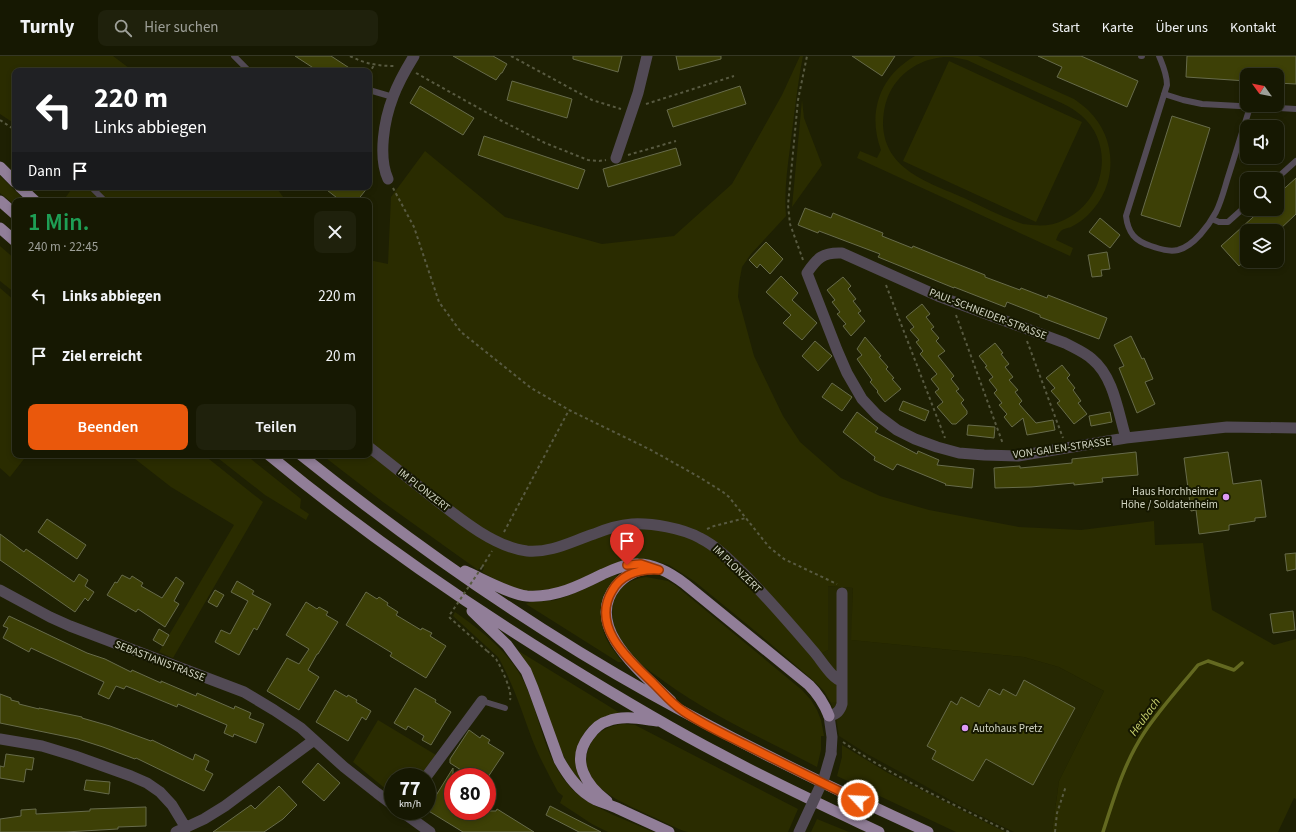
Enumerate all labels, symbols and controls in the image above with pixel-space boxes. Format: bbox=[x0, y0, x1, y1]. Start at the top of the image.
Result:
search box bbox=[98, 10, 378, 46]
text: Turnly bbox=[20, 14, 74, 41]
icon: search bbox=[112, 17, 134, 39]
text: Hier suchen bbox=[144, 17, 219, 38]
text: Start bbox=[1052, 18, 1080, 38]
text: Karte bbox=[1102, 18, 1133, 38]
text: Über uns bbox=[1155, 18, 1208, 38]
text: Kontakt bbox=[1230, 18, 1276, 38]
north arrow bbox=[1240, 68, 1284, 112]
map controls bbox=[1240, 68, 1284, 268]
text: 220 m bbox=[94, 78, 168, 118]
icon: left bbox=[28, 84, 80, 136]
text: Links abbiegen bbox=[94, 115, 207, 140]
button: sound bbox=[1240, 120, 1284, 164]
icon: arrive bbox=[69, 160, 91, 182]
text: Dann bbox=[28, 161, 61, 182]
button: search bbox=[1240, 172, 1284, 216]
text: 1 Min. bbox=[28, 205, 89, 240]
button: close bbox=[314, 211, 356, 253]
button: layers bbox=[1240, 224, 1284, 268]
text: 240 m · 22:45 bbox=[28, 238, 98, 256]
icon: left bbox=[28, 285, 50, 307]
street label: PAUL-SCHNEIDER-STRASSE bbox=[927, 285, 1049, 343]
text: Links abbiegen bbox=[62, 286, 161, 307]
text: 220 m bbox=[318, 286, 356, 307]
icon: arrive bbox=[28, 345, 50, 367]
text: Ziel erreicht bbox=[62, 346, 142, 367]
text: 20 m bbox=[326, 346, 356, 367]
button: Beenden bbox=[28, 404, 188, 450]
button: Teilen bbox=[196, 404, 356, 450]
street label: VON-GALEN-STRASSE bbox=[1012, 434, 1112, 462]
street label: IM PLONZERT bbox=[395, 465, 453, 515]
place label: Haus Horchheimer Höhe / Soldatenheim bbox=[1121, 484, 1218, 512]
marker: Haus Horchheimer Höhe / Soldatenheim bbox=[1221, 492, 1231, 502]
pin bbox=[610, 524, 644, 565]
icon: arrive bbox=[616, 530, 638, 552]
street label: IM PLONZERT bbox=[709, 542, 765, 596]
street label: SEBASTIANISTRASSE bbox=[113, 637, 208, 685]
water label: Heubach bbox=[1125, 694, 1165, 740]
place label: Autohaus Pretz bbox=[973, 721, 1043, 736]
marker: Autohaus Pretz bbox=[960, 723, 970, 733]
speed limit sign: 80 bbox=[444, 768, 496, 820]
text: 77 bbox=[399, 775, 421, 803]
position arrow bbox=[837, 779, 879, 821]
text: km/h bbox=[399, 797, 421, 811]

